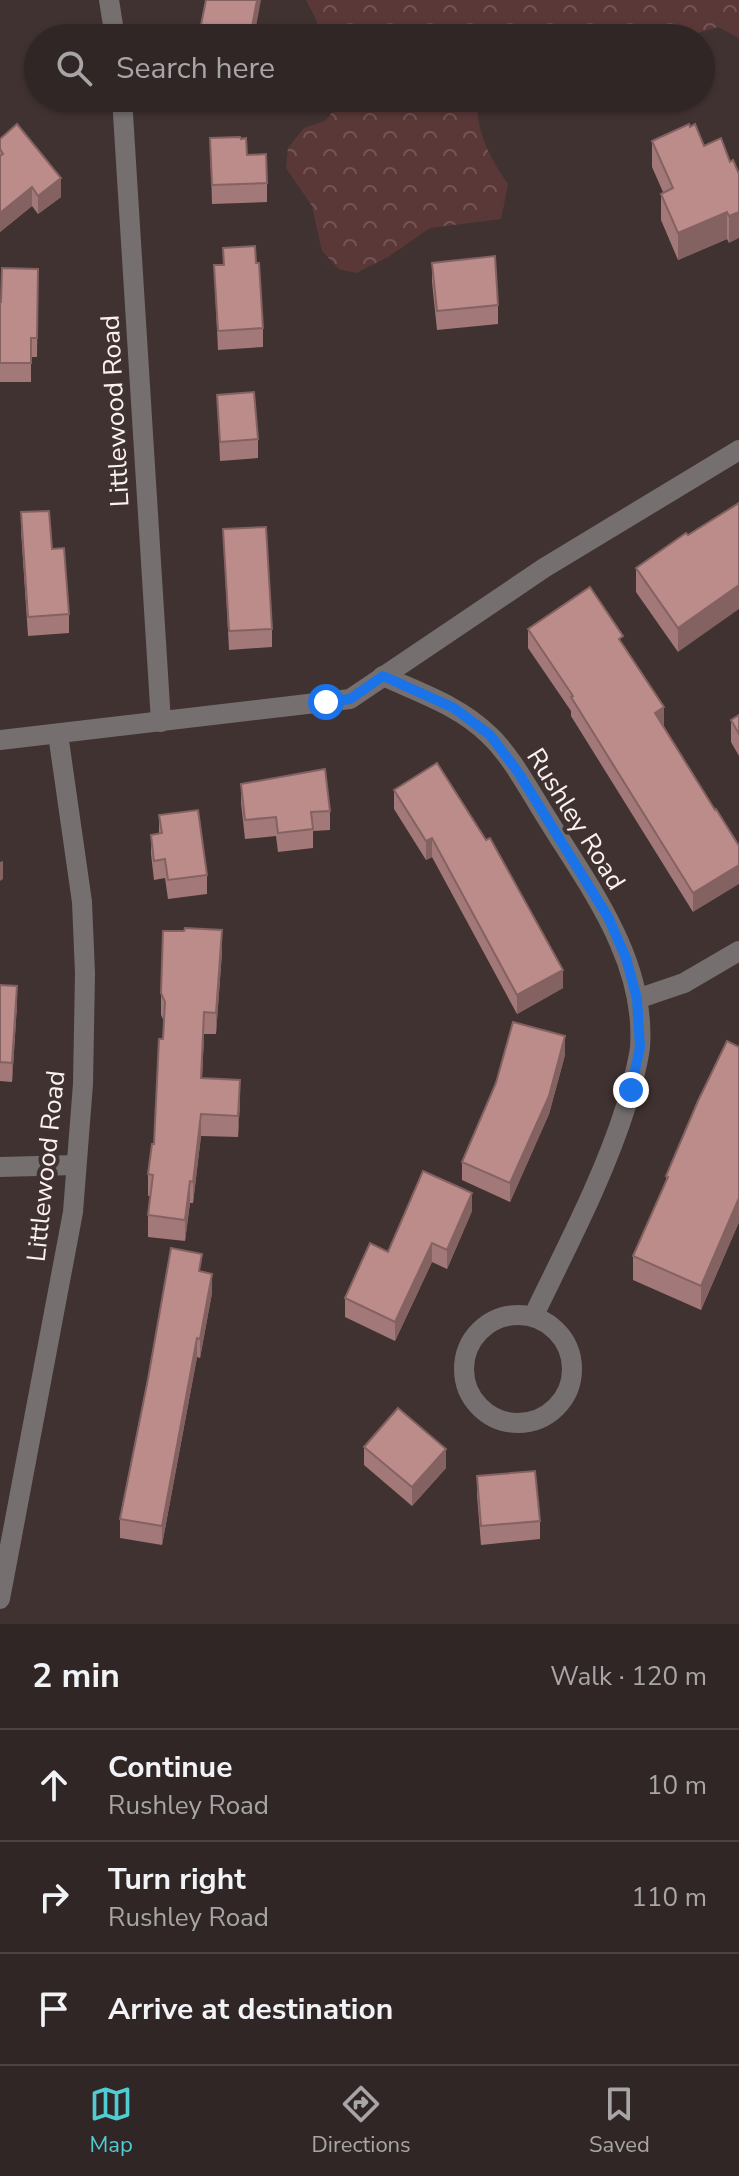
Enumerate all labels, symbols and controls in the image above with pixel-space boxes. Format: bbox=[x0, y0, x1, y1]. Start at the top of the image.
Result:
search box bbox=[24, 24, 715, 112]
icon: search bbox=[52, 46, 96, 90]
text: Search here bbox=[116, 48, 275, 89]
street label: Littlewood Road bbox=[92, 314, 138, 508]
route start bbox=[308, 684, 344, 720]
street label: Rushley Road bbox=[518, 741, 634, 897]
street label: Littlewood Road bbox=[19, 1069, 73, 1263]
route end bbox=[613, 1072, 649, 1108]
text: 2 min bbox=[32, 1653, 120, 1699]
text: Walk · 120 m bbox=[550, 1659, 707, 1694]
text: Continue bbox=[108, 1747, 233, 1788]
icon: ahead bbox=[32, 1763, 76, 1807]
text: 10 m bbox=[647, 1768, 707, 1803]
text: Rushley Road bbox=[108, 1788, 269, 1823]
text: Turn right bbox=[108, 1859, 246, 1900]
icon: right bbox=[32, 1875, 76, 1919]
text: 110 m bbox=[631, 1880, 707, 1915]
text: Rushley Road bbox=[108, 1900, 269, 1935]
icon: arrive bbox=[32, 1987, 76, 2031]
text: Arrive at destination bbox=[108, 1989, 393, 2030]
tab: Map bbox=[89, 2082, 133, 2160]
tab: Directions bbox=[312, 2082, 411, 2160]
tab: Saved bbox=[589, 2082, 650, 2160]

